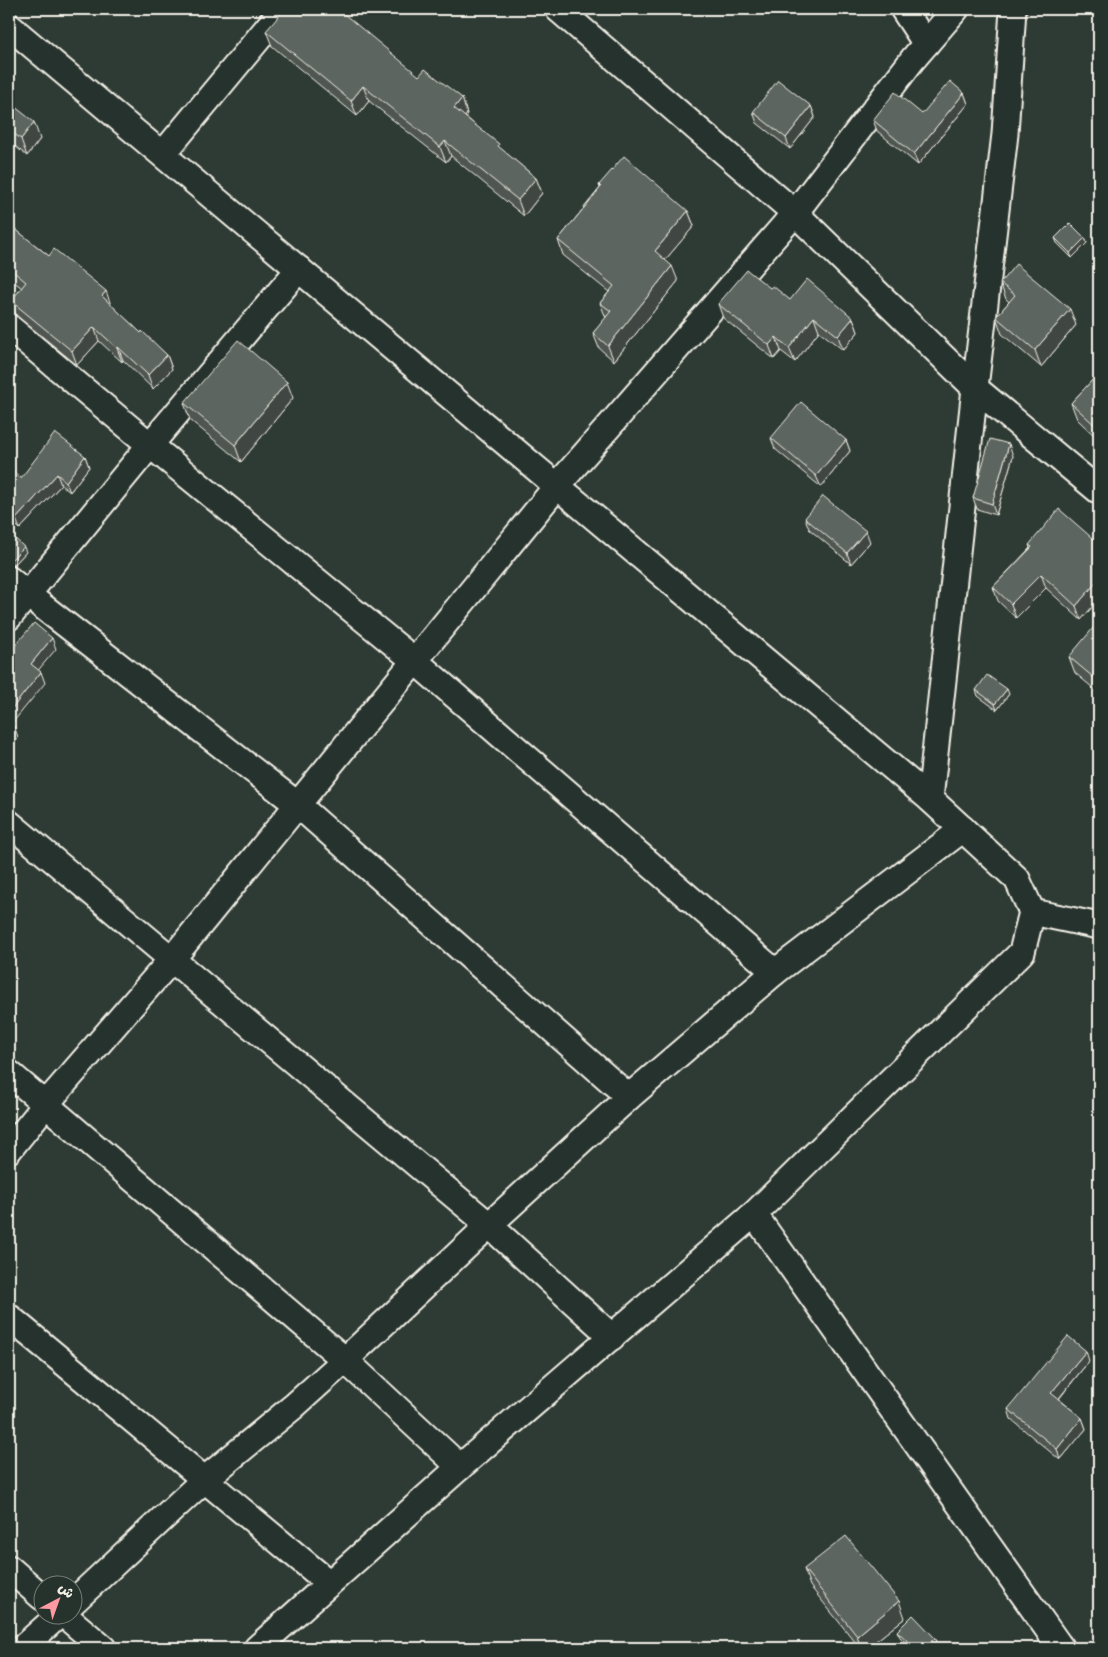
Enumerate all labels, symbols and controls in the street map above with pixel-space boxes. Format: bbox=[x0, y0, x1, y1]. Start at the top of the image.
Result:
north arrow bbox=[32, 1574, 82, 1624]
text: ش bbox=[52, 1576, 80, 1605]

